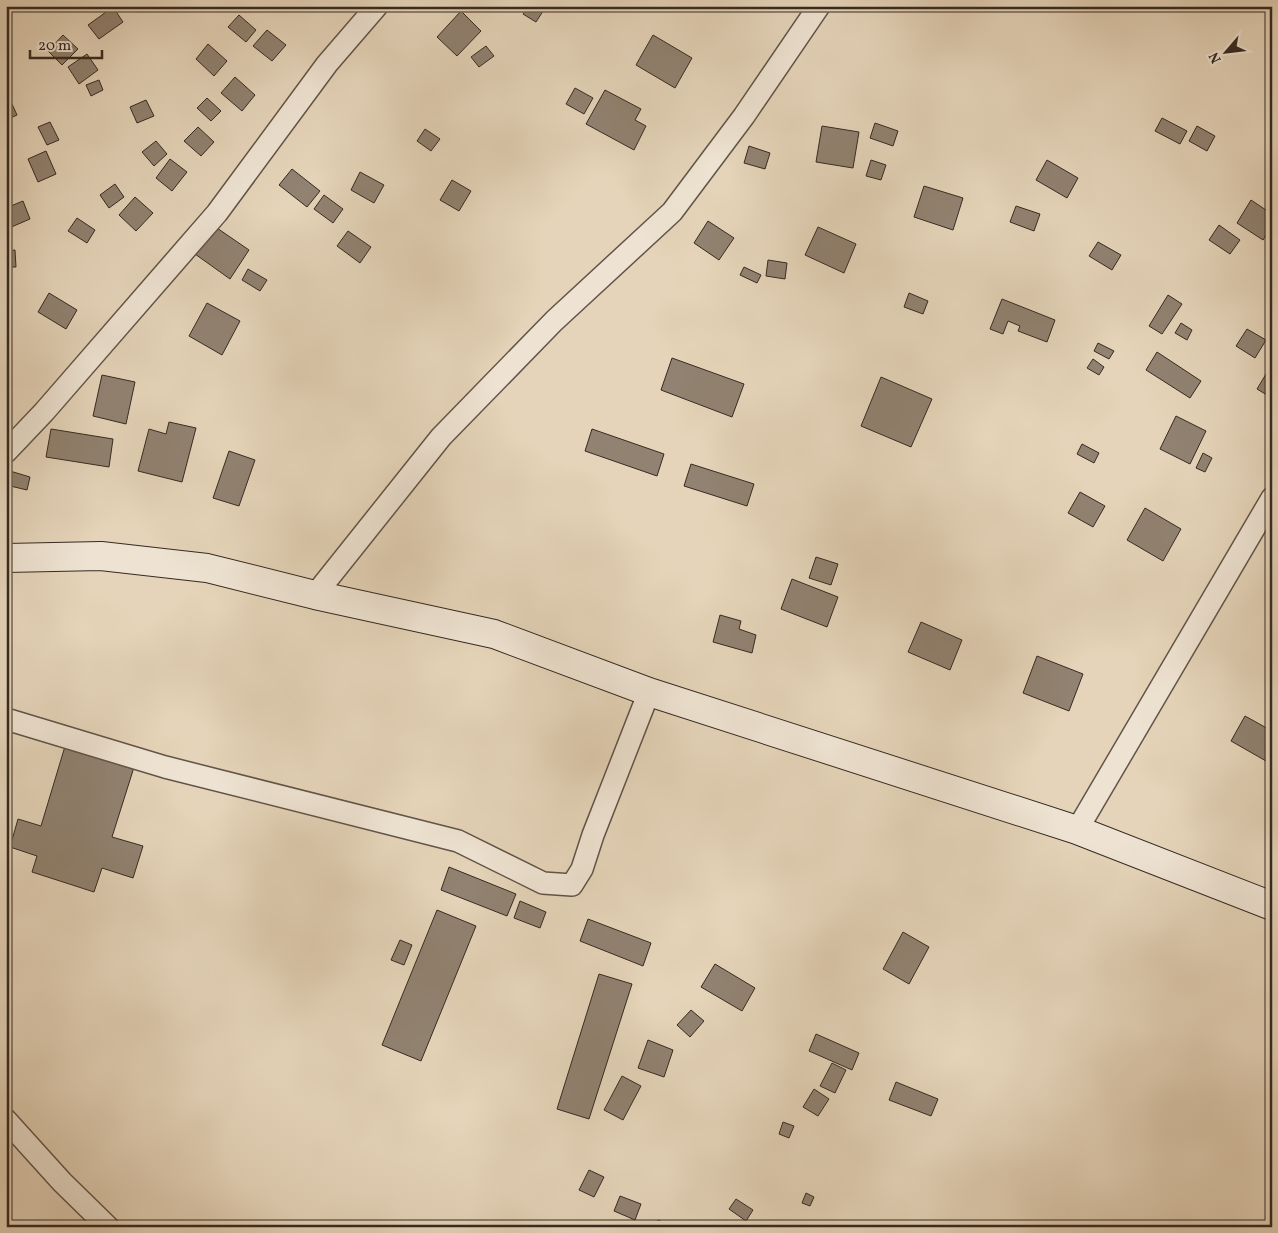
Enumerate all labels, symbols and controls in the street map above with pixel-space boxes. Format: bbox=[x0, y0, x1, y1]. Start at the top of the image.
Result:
scale bar bbox=[30, 28, 102, 60]
north arrow bbox=[1200, 28, 1250, 78]
text: 20 m bbox=[38, 36, 71, 57]
text: N bbox=[1205, 48, 1227, 66]

